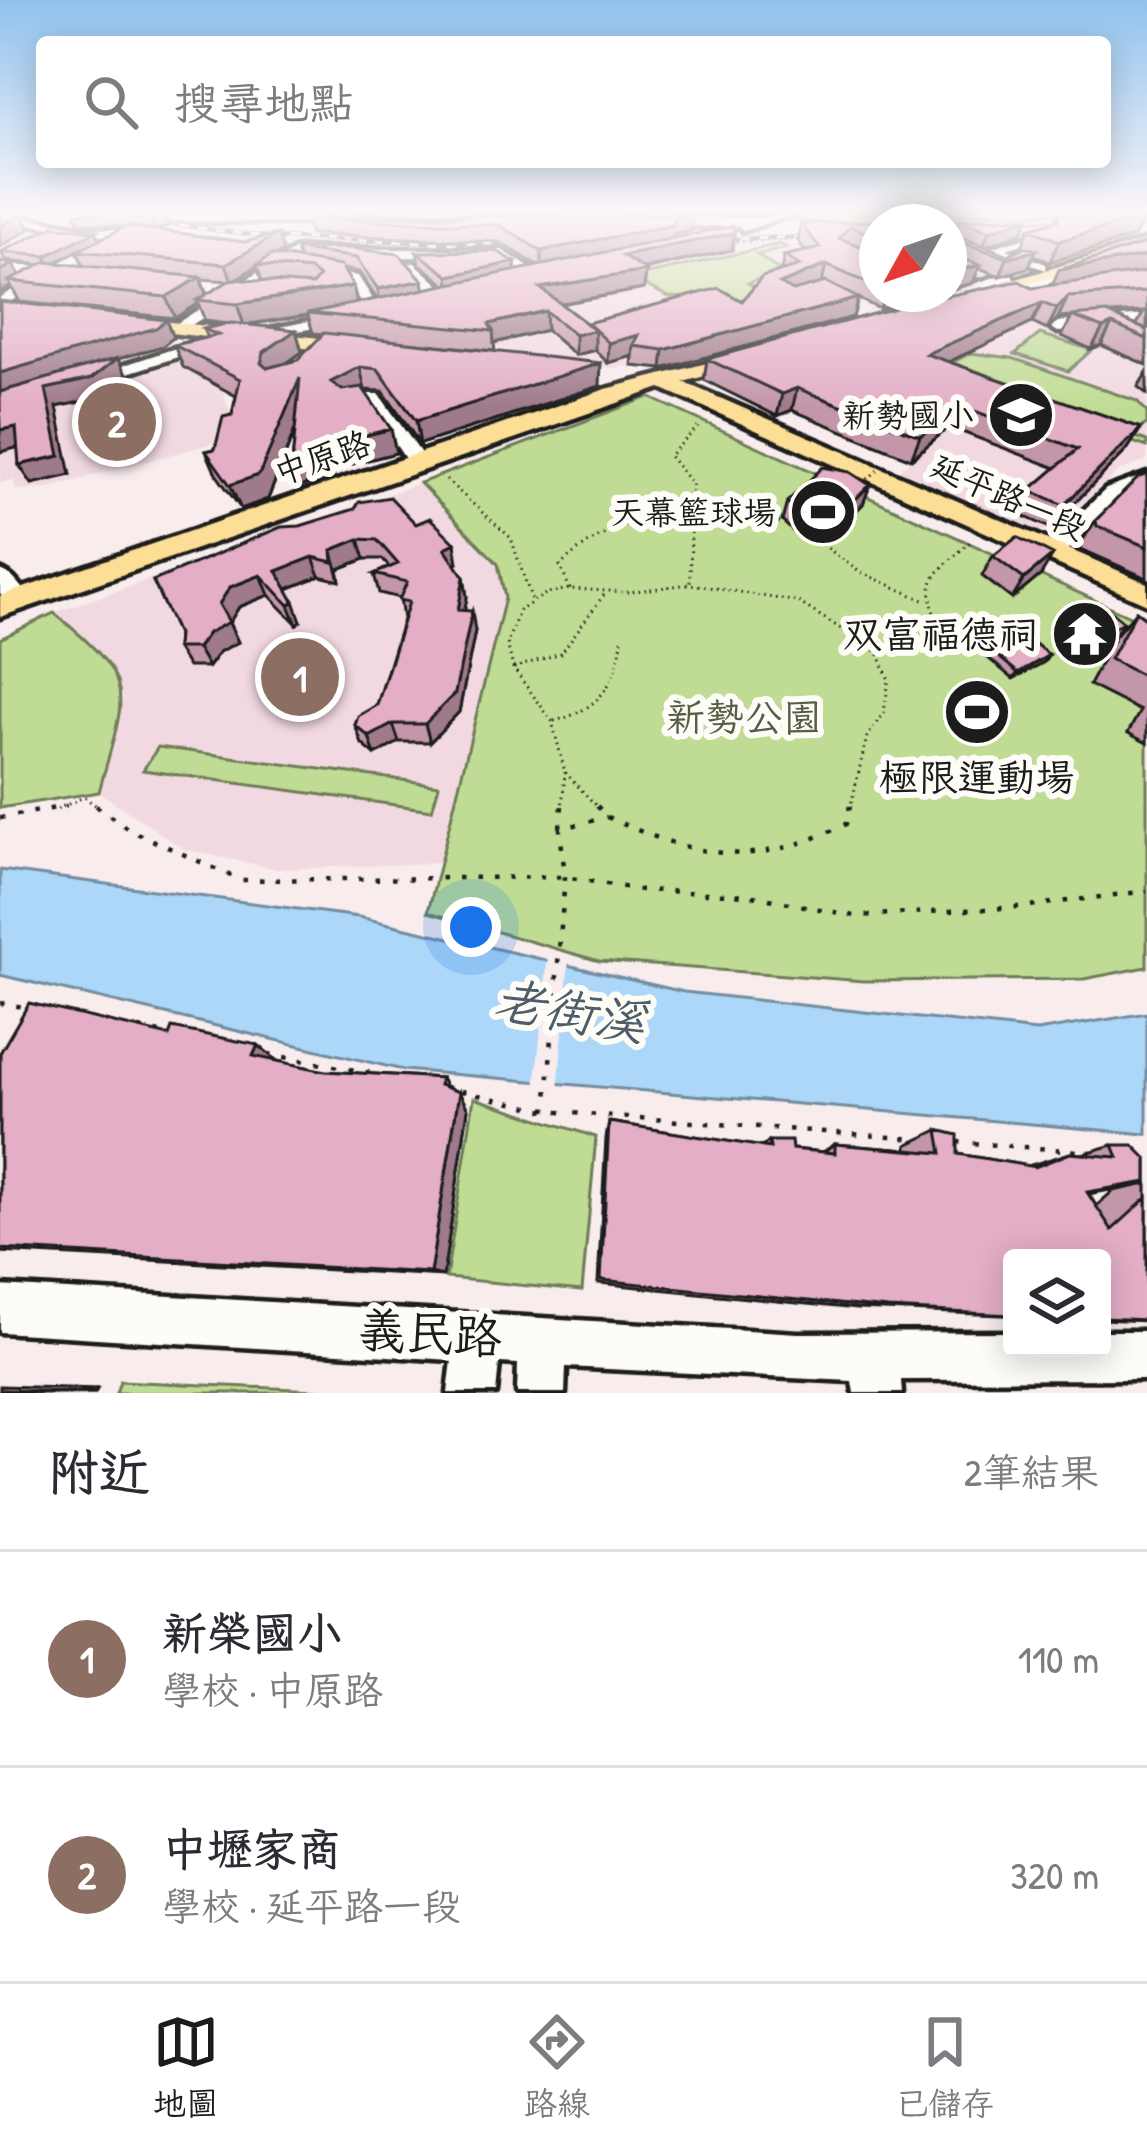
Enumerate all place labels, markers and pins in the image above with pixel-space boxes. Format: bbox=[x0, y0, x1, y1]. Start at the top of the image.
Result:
pin: 2 bbox=[78, 377, 156, 467]
school or university icon: 新勢國小 bbox=[986, 380, 1056, 450]
place label: 新勢國小 bbox=[842, 393, 974, 437]
sports icon: 天幕籃球場 bbox=[788, 477, 858, 547]
place label: 天幕籃球場 bbox=[611, 490, 776, 534]
temple icon: 双富福德祠 bbox=[1050, 599, 1120, 669]
place label: 双富福德祠 bbox=[843, 607, 1038, 660]
pin: 1 bbox=[261, 632, 339, 722]
sports icon: 極限運動場 bbox=[942, 677, 1012, 747]
place label: 極限運動場 bbox=[879, 750, 1075, 803]

